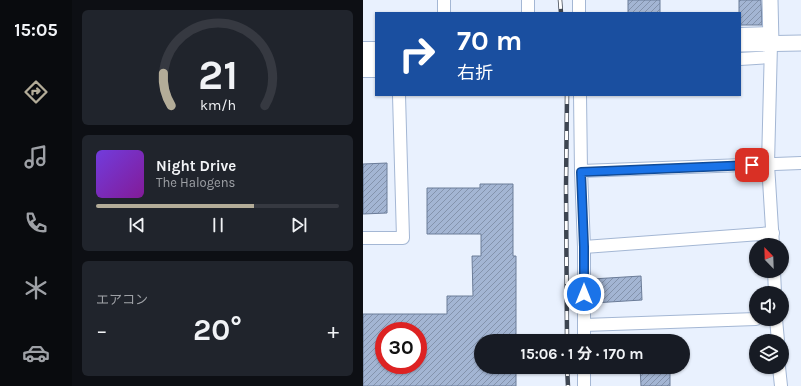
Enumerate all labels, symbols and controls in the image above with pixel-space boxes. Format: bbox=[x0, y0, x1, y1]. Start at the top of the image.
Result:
text: 15:05 bbox=[14, 19, 58, 41]
text: 70 m bbox=[457, 24, 522, 57]
icon: right bbox=[391, 28, 443, 80]
text: 21 bbox=[198, 50, 238, 98]
text: 右折 bbox=[457, 62, 493, 84]
icon: directions bbox=[22, 78, 50, 106]
text: km/h bbox=[199, 96, 236, 113]
icon: music bbox=[22, 143, 50, 171]
pin bbox=[735, 148, 769, 182]
icon: arrive bbox=[741, 154, 763, 176]
text: Night Drive bbox=[156, 157, 236, 175]
text: The Halogens bbox=[156, 175, 235, 190]
icon: phone bbox=[22, 209, 50, 237]
icon: previous bbox=[126, 214, 148, 236]
icon: pause bbox=[207, 214, 229, 236]
icon: next bbox=[288, 214, 310, 236]
north arrow bbox=[749, 238, 789, 278]
map controls bbox=[749, 238, 789, 374]
position arrow bbox=[563, 273, 605, 315]
icon: climate bbox=[22, 274, 50, 302]
button: sound bbox=[749, 286, 789, 326]
text: エアコン bbox=[96, 292, 148, 307]
text: 20° bbox=[193, 312, 242, 348]
text: − bbox=[96, 318, 108, 344]
text: + bbox=[327, 318, 339, 344]
speed limit sign: 30 bbox=[375, 322, 427, 374]
button: layers bbox=[749, 334, 789, 374]
icon: car bbox=[22, 339, 50, 367]
text: 15:06 · 1 分 · 170 m bbox=[521, 345, 643, 363]

